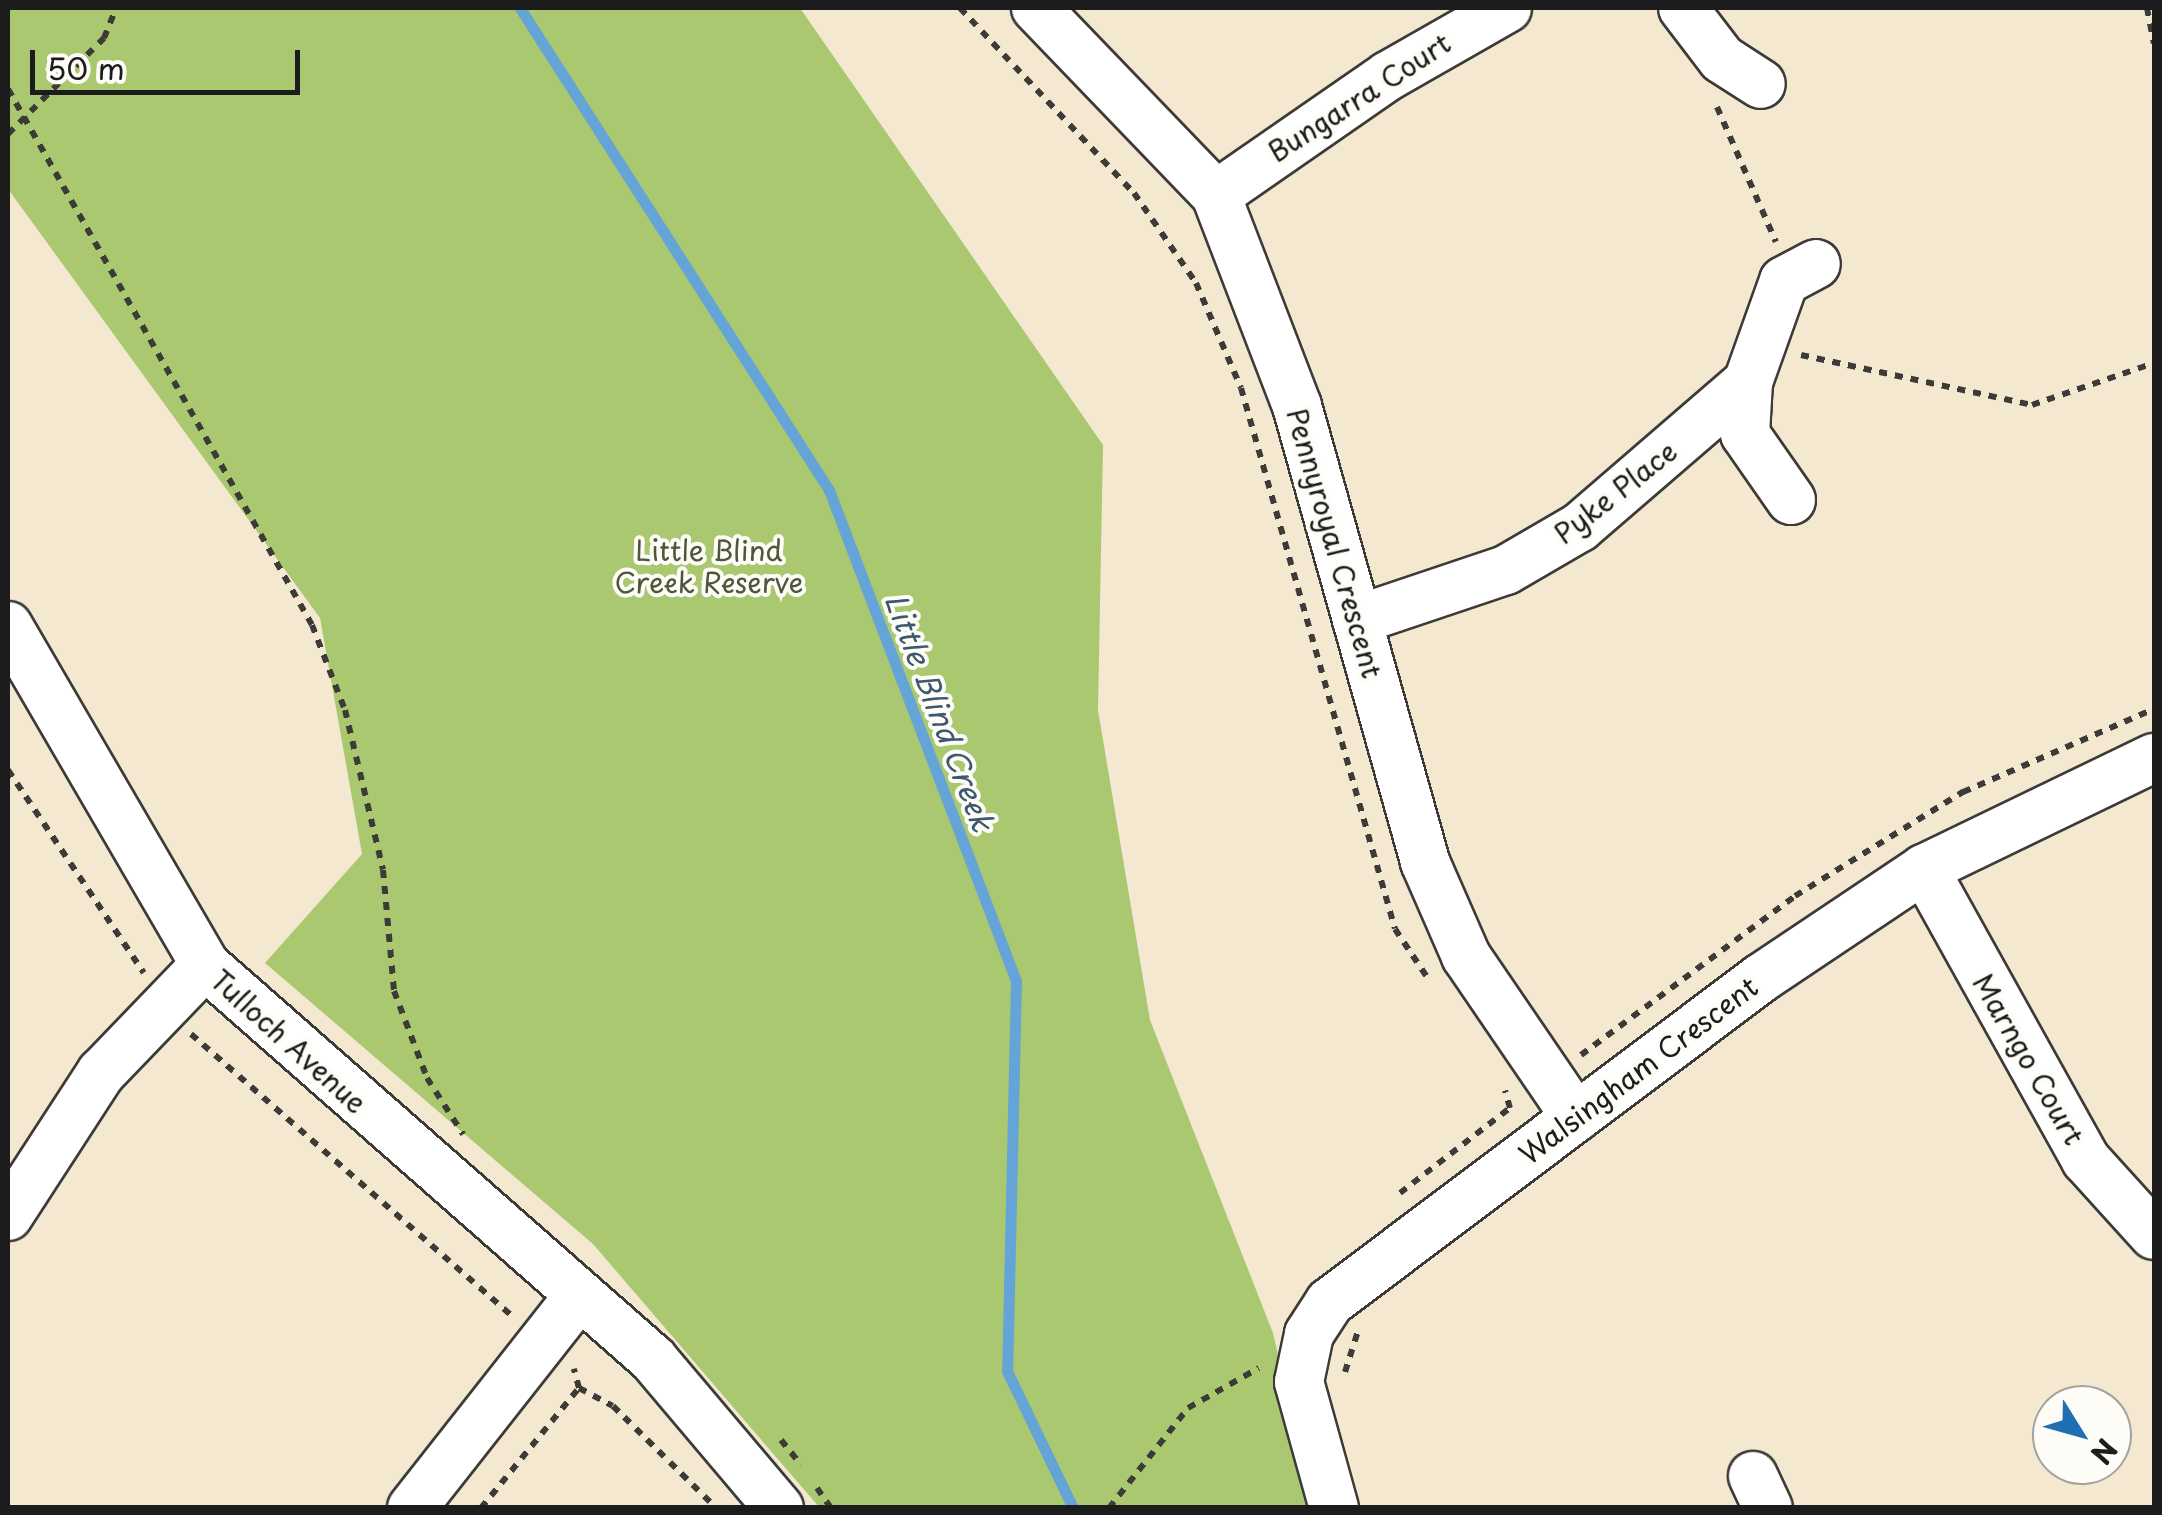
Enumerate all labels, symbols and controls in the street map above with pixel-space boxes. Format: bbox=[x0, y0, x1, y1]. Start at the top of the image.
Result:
street label: Bungarra Court bbox=[1261, 25, 1457, 169]
scale bar bbox=[35, 30, 305, 92]
text: 50 m bbox=[47, 45, 125, 90]
street label: Pennyroyal Crescent bbox=[1280, 404, 1390, 682]
street label: Pyke Place bbox=[1547, 434, 1683, 550]
park label: Little Blind Creek Reserve bbox=[613, 533, 805, 599]
water label: Little Blind Creek bbox=[877, 586, 1003, 838]
street label: Tulloch Avenue bbox=[204, 962, 374, 1120]
street label: Walsingham Crescent bbox=[1511, 968, 1765, 1172]
street label: Marngo Court bbox=[1967, 968, 2091, 1150]
north arrow bbox=[2032, 1385, 2132, 1485]
text: N bbox=[2081, 1430, 2129, 1474]

